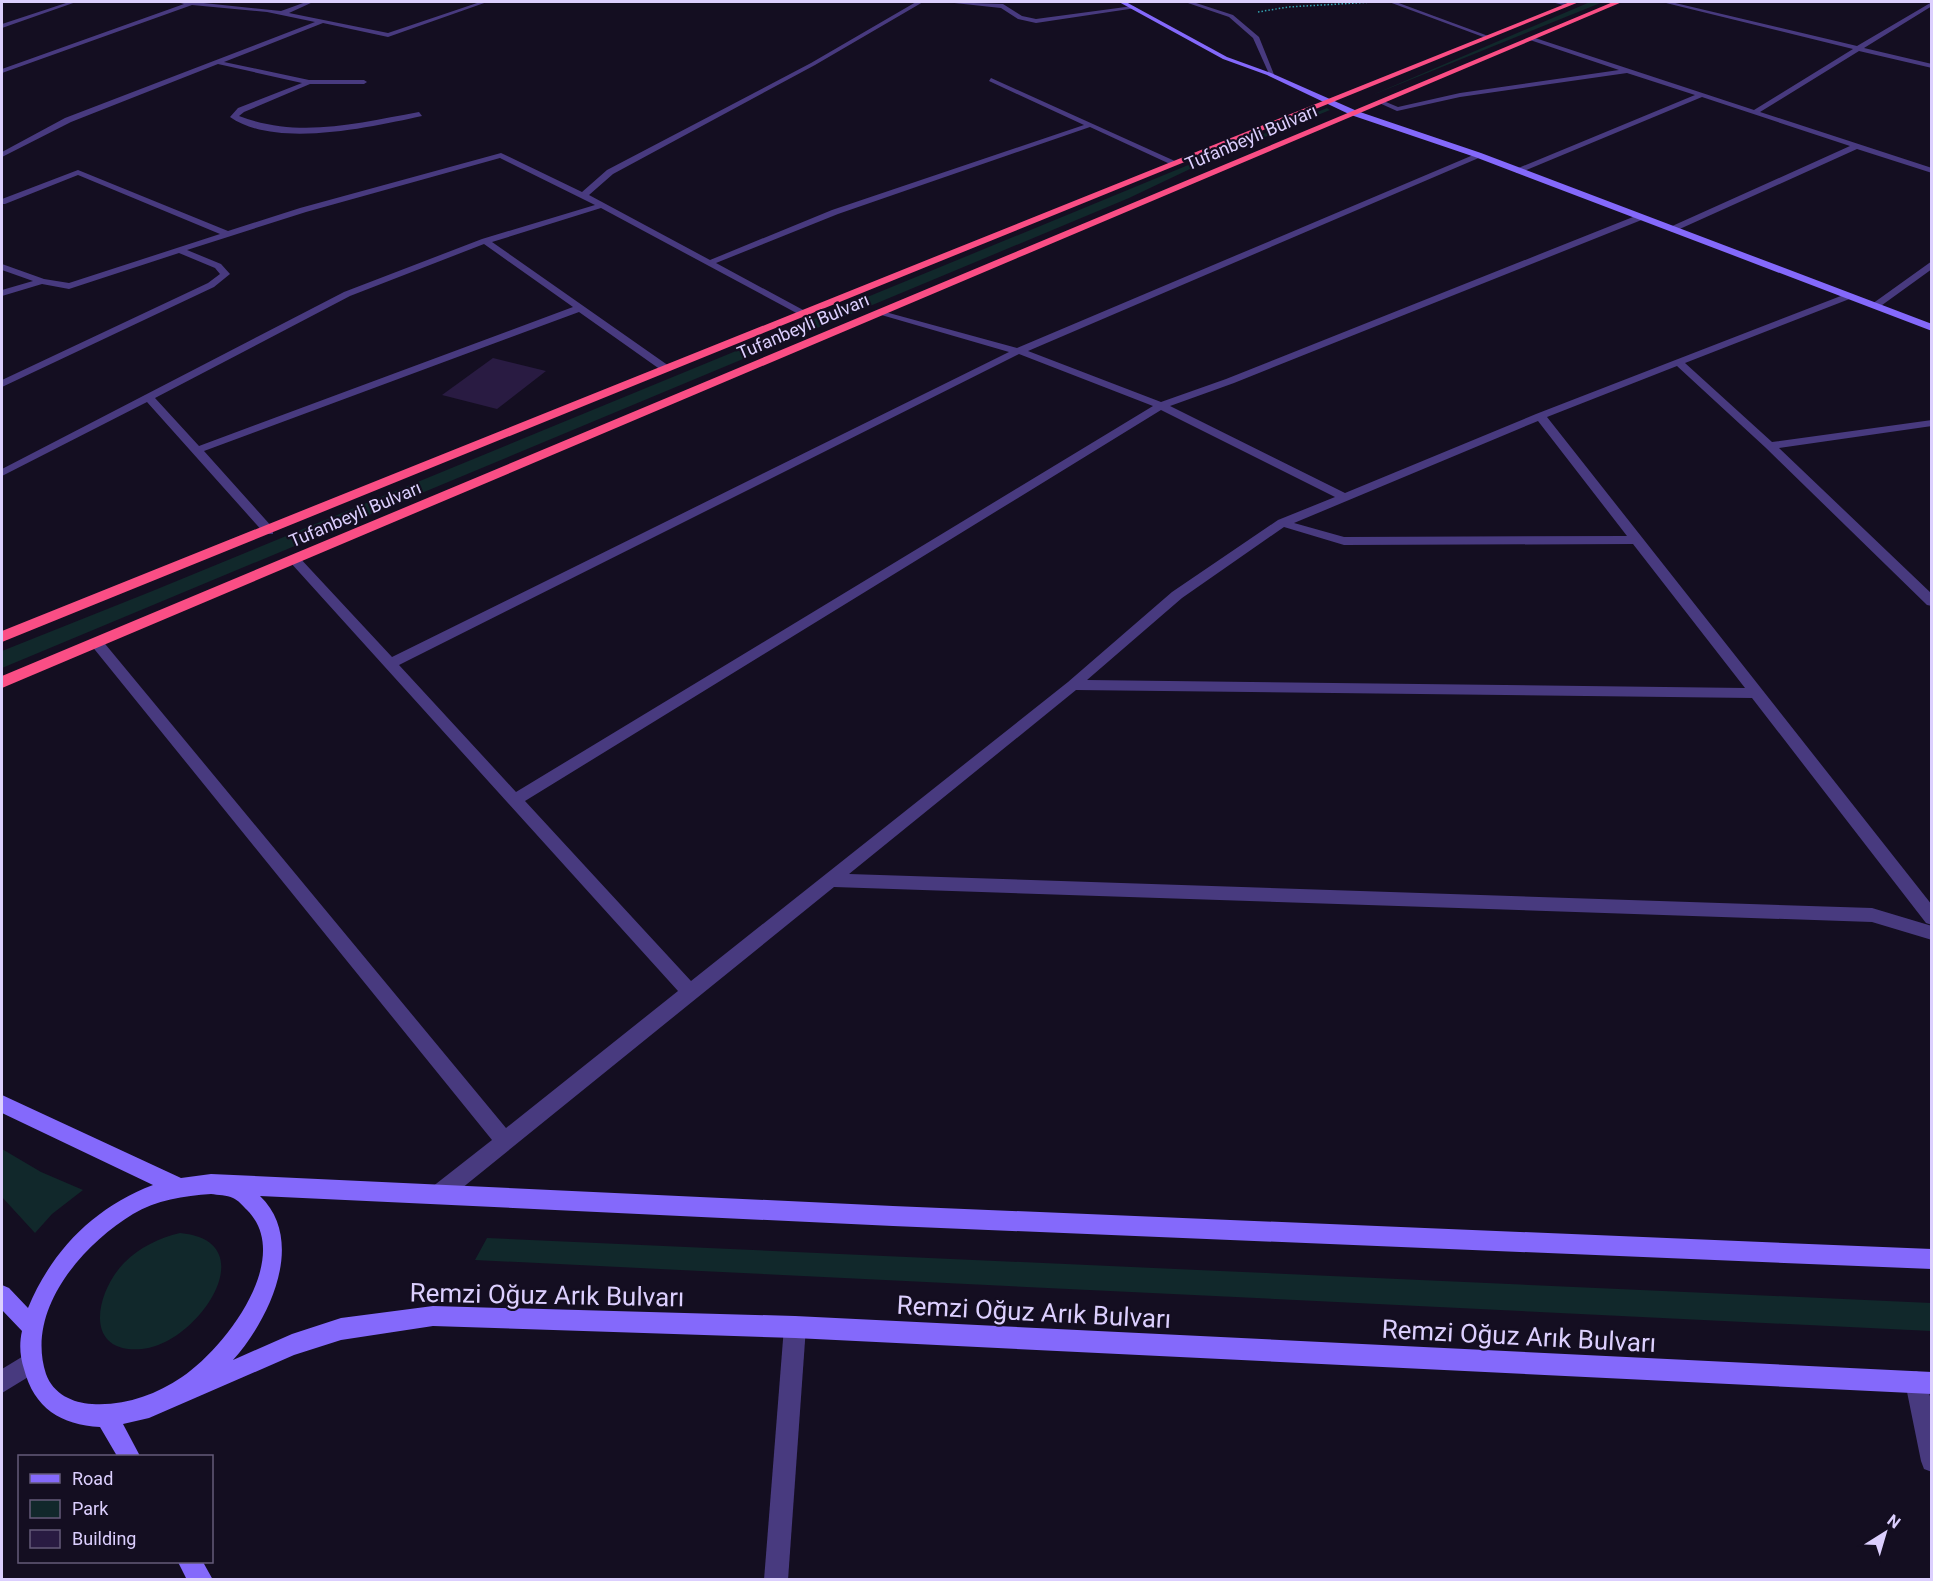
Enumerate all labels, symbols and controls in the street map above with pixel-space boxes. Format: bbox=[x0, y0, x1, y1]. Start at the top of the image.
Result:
street label: Tufanbeyli Bulvarı bbox=[1182, 100, 1320, 174]
street label: Tufanbeyli Bulvarı bbox=[734, 289, 872, 363]
street label: Tufanbeyli Bulvarı bbox=[286, 477, 424, 551]
street label: Remzi Oğuz Arık Bulvarı bbox=[409, 1278, 685, 1312]
street label: Remzi Oğuz Arık Bulvarı bbox=[896, 1290, 1172, 1334]
street label: Remzi Oğuz Arık Bulvarı bbox=[1381, 1314, 1657, 1358]
legend bbox=[18, 1455, 213, 1563]
text: Road bbox=[72, 1468, 113, 1489]
text: Park bbox=[72, 1498, 109, 1519]
north arrow bbox=[1855, 1503, 1915, 1563]
text: N bbox=[1883, 1510, 1904, 1532]
text: Building bbox=[72, 1528, 136, 1549]

